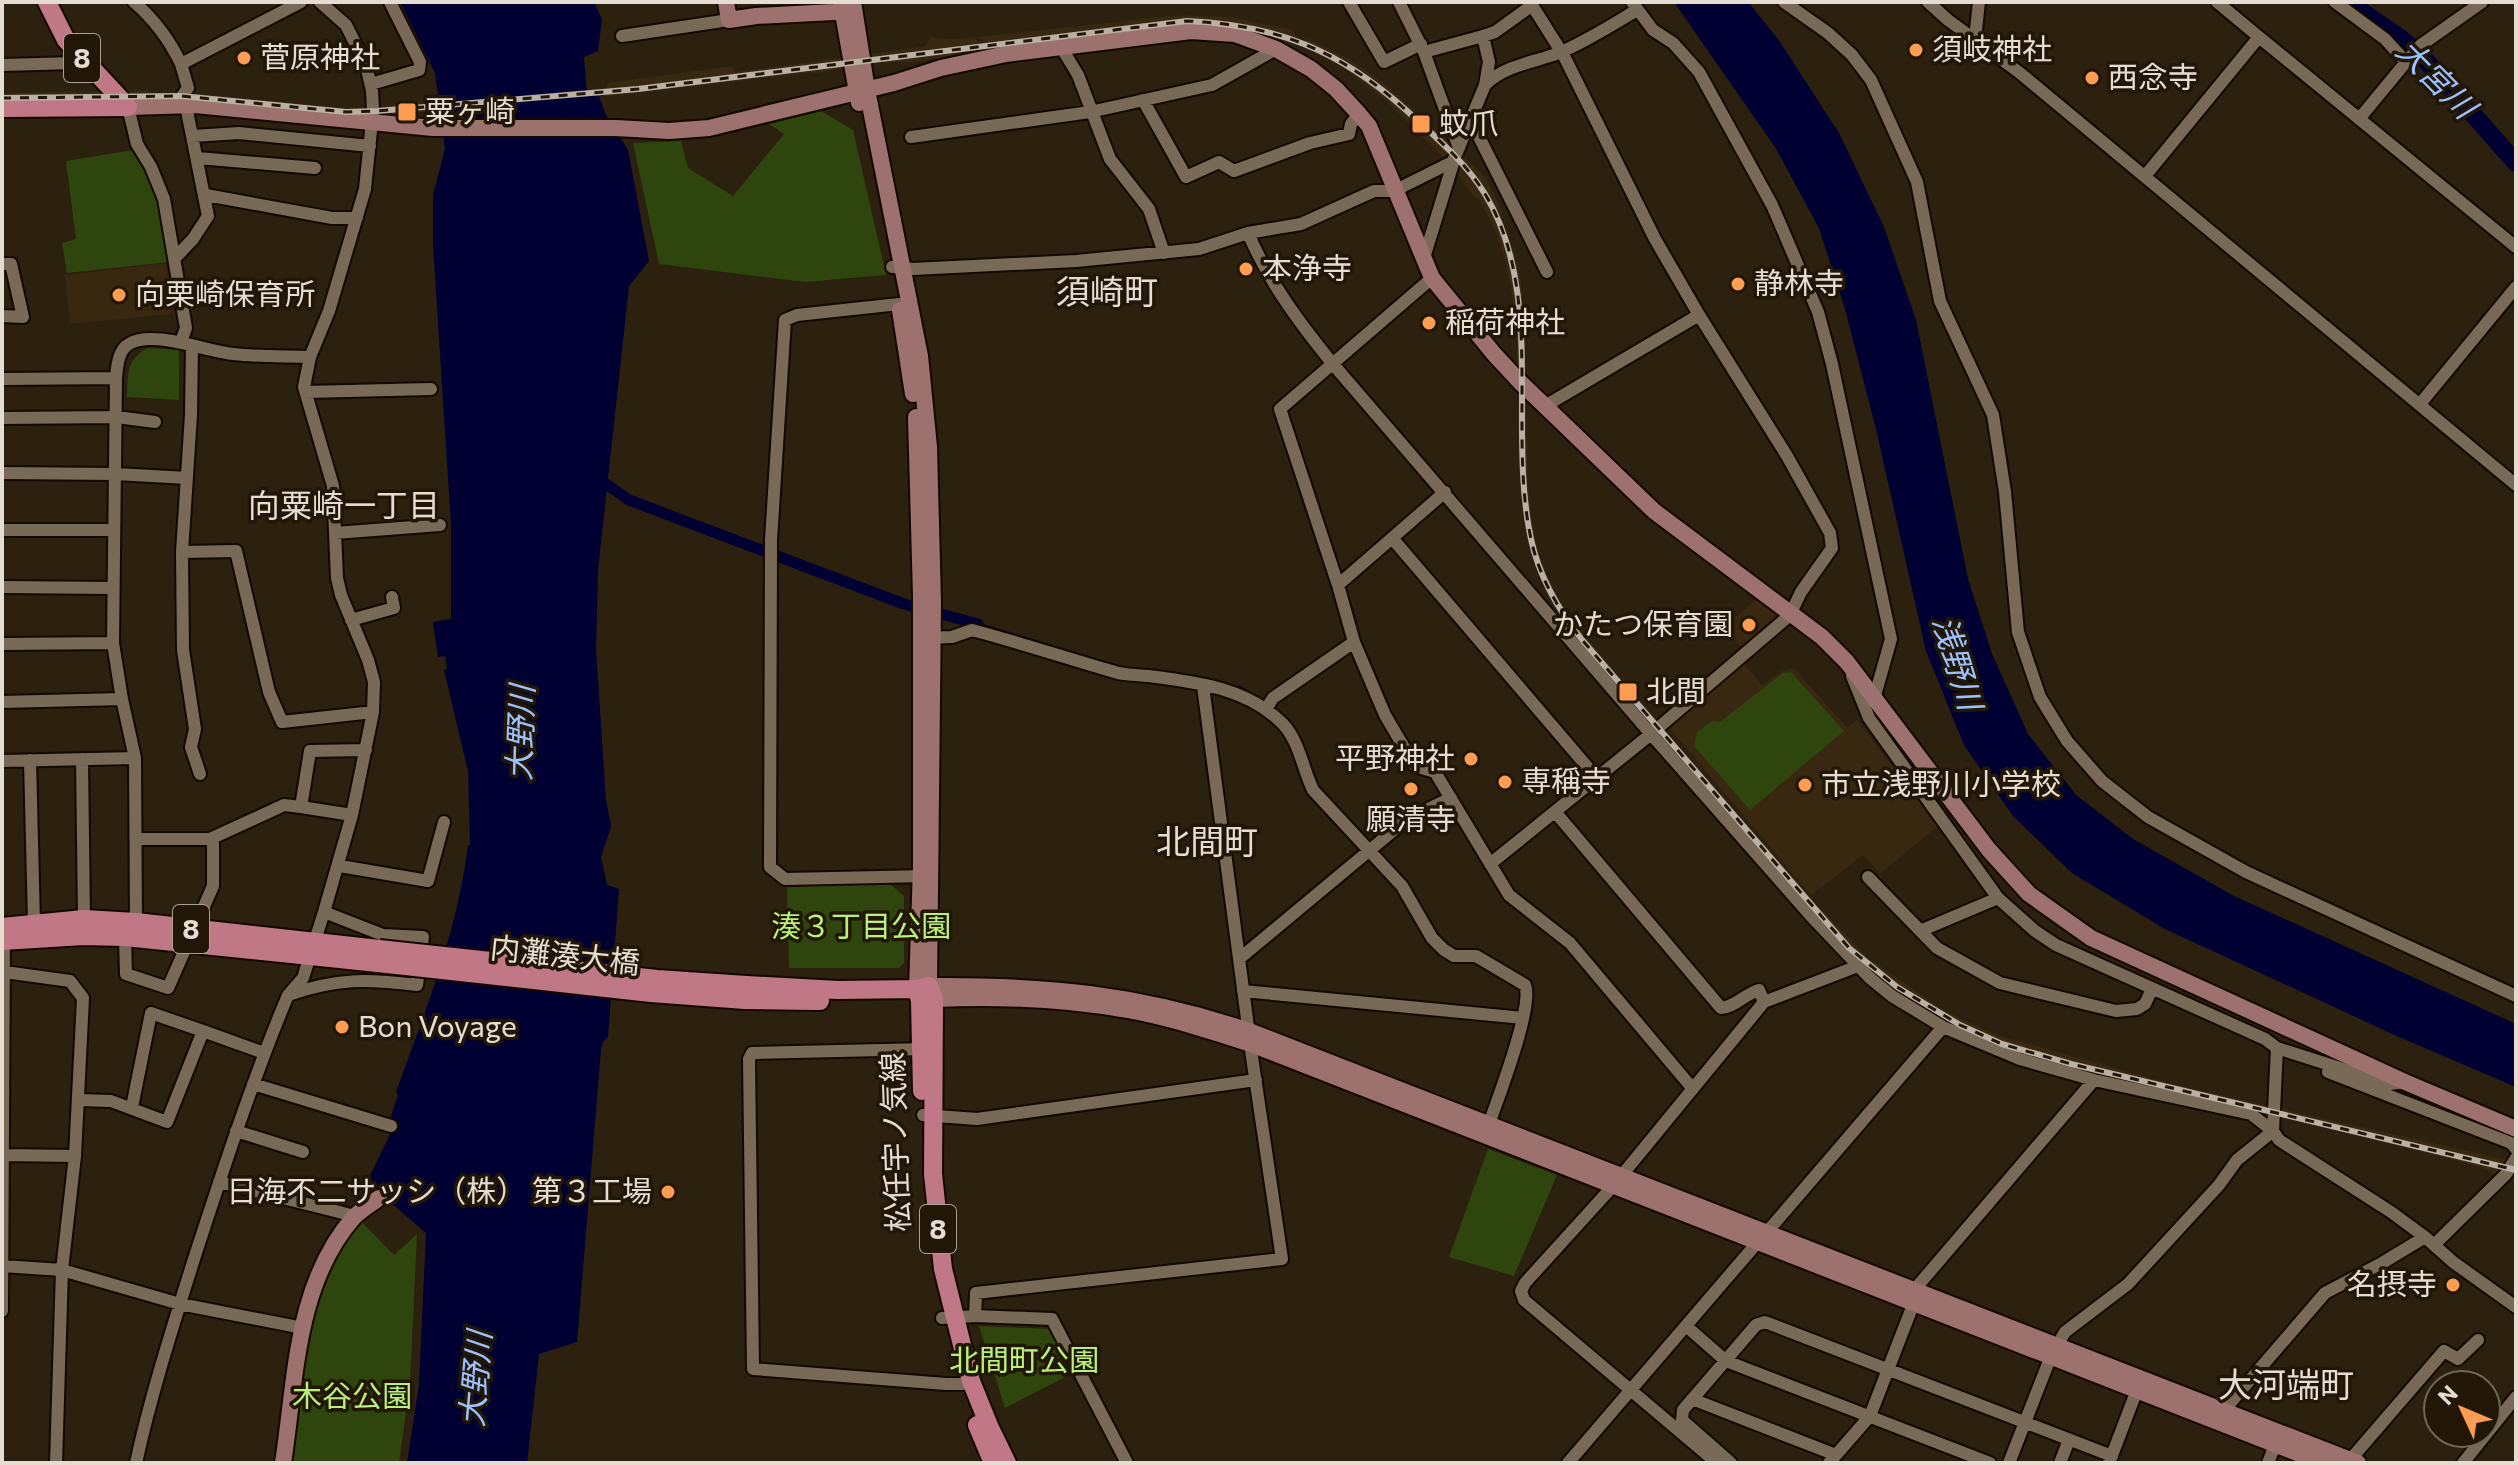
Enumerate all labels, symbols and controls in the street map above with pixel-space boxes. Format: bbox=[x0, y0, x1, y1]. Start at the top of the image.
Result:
place label: 須岐神社 bbox=[1932, 29, 2052, 66]
water label: 大宮川 bbox=[2389, 29, 2488, 128]
road number: 8 bbox=[64, 34, 100, 82]
place label: 菅原神社 bbox=[260, 37, 380, 74]
marker: 須岐神社 bbox=[1907, 41, 1925, 59]
marker: 菅原神社 bbox=[235, 49, 253, 67]
place label: 西念寺 bbox=[2108, 57, 2198, 94]
marker: 西念寺 bbox=[2083, 69, 2101, 87]
place label: 粟ヶ崎 bbox=[425, 91, 515, 128]
marker: 粟ヶ崎 bbox=[396, 101, 418, 123]
place label: 蚊爪 bbox=[1439, 103, 1499, 140]
marker: 蚊爪 bbox=[1410, 113, 1432, 135]
place label: 本浄寺 bbox=[1262, 248, 1352, 285]
marker: 本浄寺 bbox=[1237, 260, 1255, 278]
place label: 静林寺 bbox=[1754, 263, 1844, 300]
district label: 須崎町 bbox=[1056, 269, 1158, 311]
place label: 向栗崎保育所 bbox=[135, 274, 315, 311]
marker: 静林寺 bbox=[1729, 275, 1747, 293]
marker: 向栗崎保育所 bbox=[110, 286, 128, 304]
place label: 稲荷神社 bbox=[1445, 302, 1565, 339]
marker: 稲荷神社 bbox=[1420, 314, 1438, 332]
district label: 向粟崎一丁目 bbox=[248, 484, 440, 524]
place label: かたつ保育園 bbox=[1553, 604, 1733, 641]
water label: 浅野川 bbox=[1926, 611, 1993, 717]
marker: かたつ保育園 bbox=[1740, 616, 1758, 634]
place label: 北間 bbox=[1646, 671, 1706, 708]
water label: 大野川 bbox=[497, 681, 541, 782]
marker: 北間 bbox=[1617, 681, 1639, 703]
place label: 平野神社 bbox=[1335, 738, 1455, 775]
marker: 平野神社 bbox=[1462, 750, 1480, 768]
place label: 専稱寺 bbox=[1521, 761, 1611, 798]
place label: 市立浅野川小学校 bbox=[1821, 764, 2061, 801]
marker: 専稱寺 bbox=[1496, 773, 1514, 791]
marker: 市立浅野川小学校 bbox=[1796, 776, 1814, 794]
marker: 願清寺 bbox=[1402, 780, 1420, 798]
place label: 願清寺 bbox=[1366, 799, 1456, 836]
district label: 北間町 bbox=[1156, 819, 1258, 861]
road number: 8 bbox=[173, 905, 209, 953]
park label: 湊３丁目公園 bbox=[771, 906, 951, 943]
street label: 内灘湊大橋 bbox=[489, 927, 642, 980]
place label: Bon Voyage bbox=[358, 1006, 517, 1043]
marker: Bon Voyage bbox=[333, 1018, 351, 1036]
street label: 松任宇ノ気線 bbox=[872, 1051, 915, 1233]
place label: 日海不二サッシ（株） 第３工場 bbox=[226, 1171, 652, 1208]
marker: 日海不二サッシ（株） 第３工場 bbox=[659, 1183, 677, 1201]
road number: 8 bbox=[920, 1205, 956, 1253]
place label: 名摂寺 bbox=[2347, 1264, 2437, 1301]
marker: 名摂寺 bbox=[2444, 1276, 2462, 1294]
water label: 大野川 bbox=[450, 1326, 498, 1428]
park label: 北間町公園 bbox=[949, 1340, 1099, 1377]
district label: 大河端町 bbox=[2218, 1362, 2354, 1404]
north arrow bbox=[2422, 1369, 2502, 1449]
park label: 木谷公園 bbox=[292, 1376, 412, 1413]
text: N bbox=[2432, 1379, 2463, 1410]

